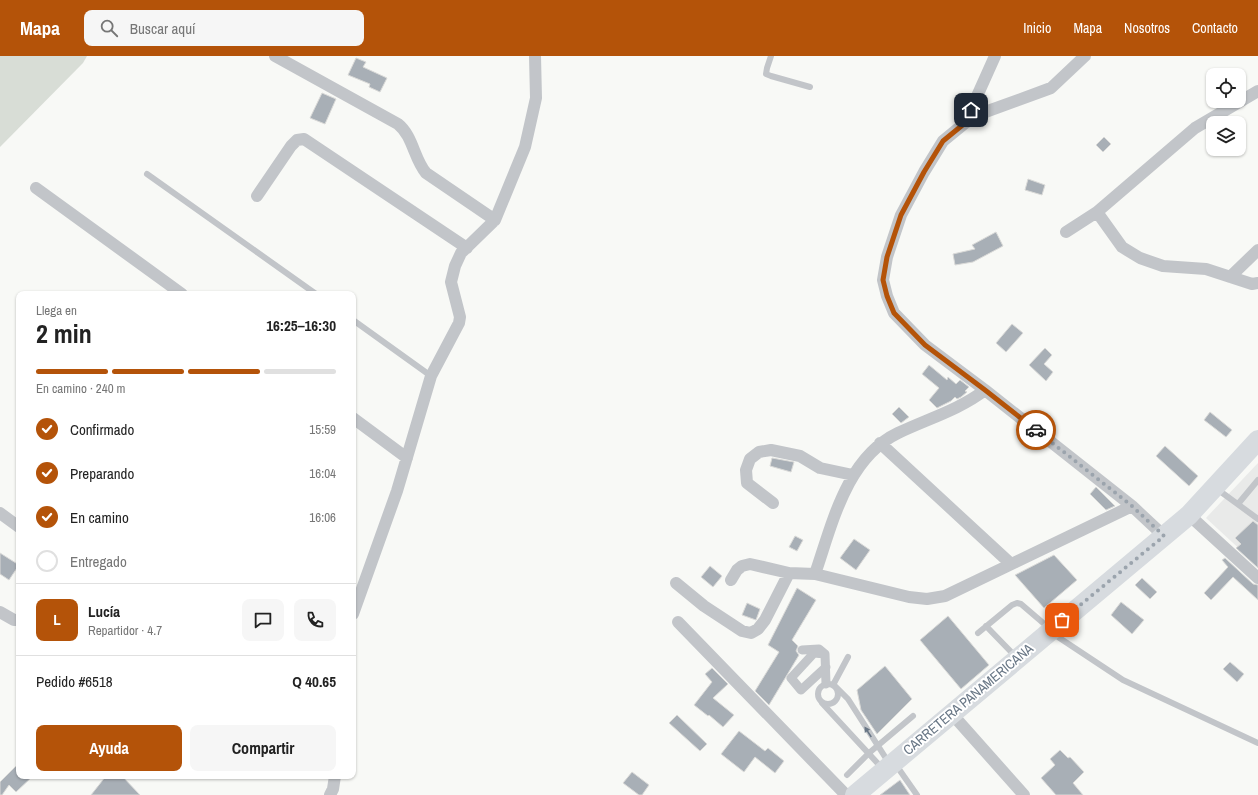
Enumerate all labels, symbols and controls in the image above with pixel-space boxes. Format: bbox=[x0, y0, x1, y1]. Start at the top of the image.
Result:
search box bbox=[84, 10, 364, 46]
text: Mapa bbox=[20, 15, 60, 41]
icon: search bbox=[98, 17, 120, 39]
text: Buscar aquí bbox=[130, 18, 195, 39]
text: Inicio bbox=[1023, 19, 1051, 37]
text: Mapa bbox=[1073, 19, 1102, 37]
text: Nosotros bbox=[1124, 19, 1170, 37]
text: Contacto bbox=[1192, 19, 1238, 37]
map controls bbox=[1206, 68, 1246, 156]
button: locate bbox=[1206, 68, 1246, 108]
pin bbox=[954, 93, 988, 127]
icon: home bbox=[960, 99, 982, 121]
button: layers bbox=[1206, 116, 1246, 156]
text: Llega en bbox=[36, 302, 77, 319]
text: 16:25–16:30 bbox=[266, 315, 336, 336]
text: 2 min bbox=[36, 316, 92, 351]
text: En camino · 240 m bbox=[36, 380, 125, 397]
courier bbox=[1016, 410, 1056, 450]
icon: check bbox=[36, 418, 58, 440]
text: Confirmado bbox=[70, 419, 134, 440]
icon: car bbox=[1025, 419, 1047, 441]
text: 15:59 bbox=[309, 421, 336, 438]
icon: check bbox=[36, 462, 58, 484]
text: Preparando bbox=[70, 463, 134, 484]
text: 16:04 bbox=[309, 465, 336, 482]
icon: check bbox=[36, 506, 58, 528]
text: En camino bbox=[70, 507, 129, 528]
text: 16:06 bbox=[309, 509, 336, 526]
text: Entregado bbox=[70, 551, 127, 572]
button: chat bbox=[242, 599, 284, 641]
button: phone bbox=[294, 599, 336, 641]
text: Lucía bbox=[88, 601, 120, 622]
pin bbox=[1045, 603, 1079, 637]
text: L bbox=[53, 609, 61, 630]
icon: bag bbox=[1051, 609, 1073, 631]
text: Repartidor · 4.7 bbox=[88, 622, 162, 639]
street label: CARRETERA PANAMERICANA bbox=[899, 639, 1037, 759]
text: Pedido #6518 bbox=[36, 671, 113, 692]
text: Q 40.65 bbox=[292, 671, 336, 692]
button: Ayuda bbox=[36, 725, 182, 771]
button: Compartir bbox=[190, 725, 336, 771]
one-way arrow bbox=[865, 727, 872, 738]

